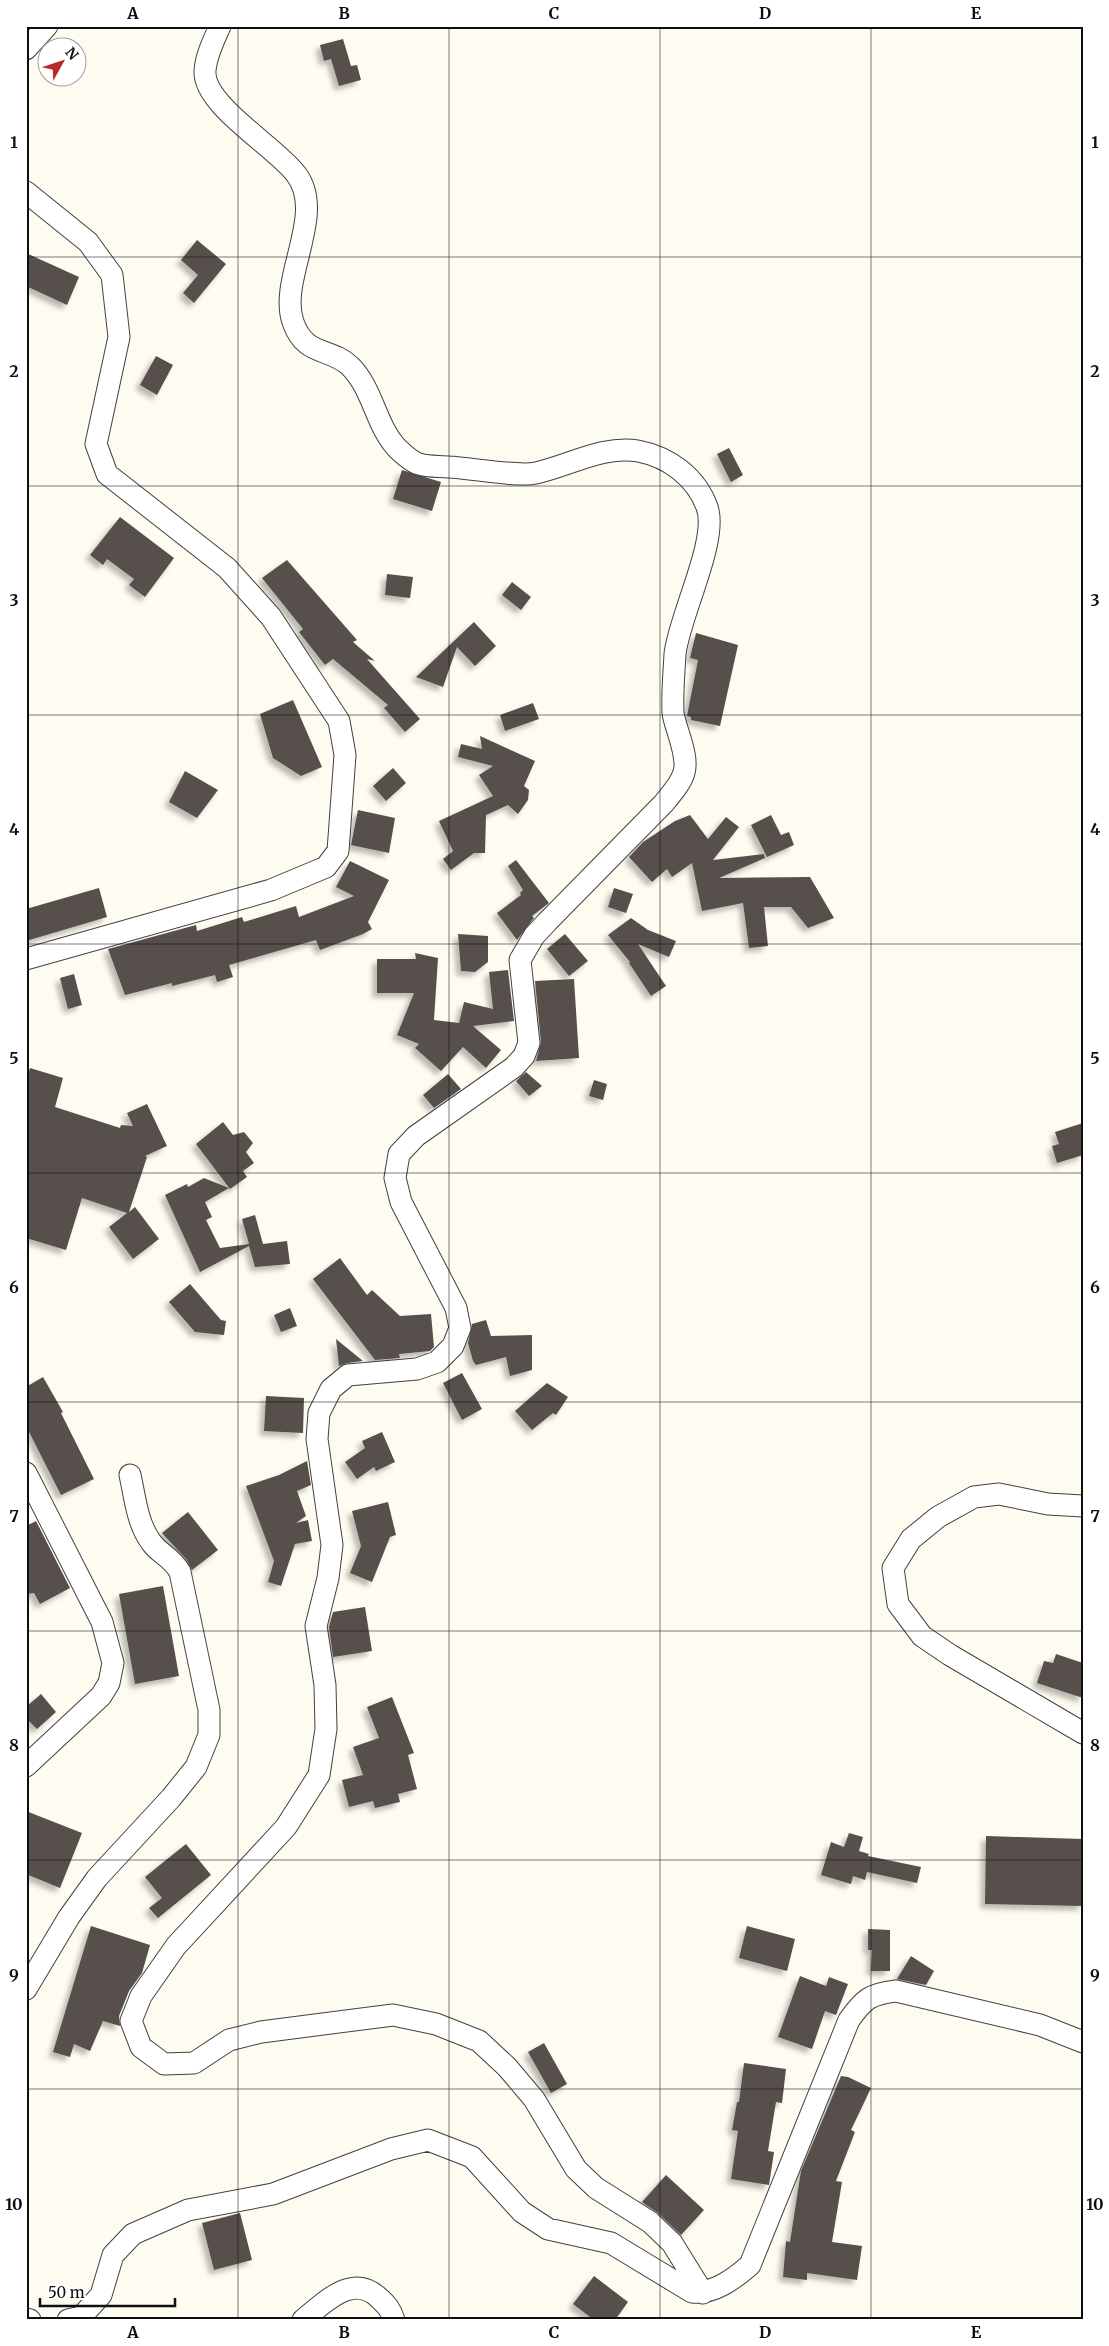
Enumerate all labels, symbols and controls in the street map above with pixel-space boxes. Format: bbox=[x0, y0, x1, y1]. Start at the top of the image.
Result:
text: A bbox=[126, 3, 139, 23]
text: B bbox=[338, 3, 350, 23]
text: C bbox=[549, 3, 559, 23]
text: D bbox=[759, 3, 771, 23]
text: E bbox=[971, 3, 982, 23]
north arrow bbox=[38, 38, 88, 88]
text: N bbox=[62, 44, 82, 64]
text: 1 bbox=[10, 132, 18, 152]
text: 1 bbox=[1091, 132, 1099, 152]
text: 2 bbox=[9, 361, 19, 381]
text: 2 bbox=[1090, 361, 1100, 381]
text: 3 bbox=[9, 590, 19, 610]
text: 3 bbox=[1090, 590, 1100, 610]
text: 4 bbox=[9, 819, 19, 839]
text: 4 bbox=[1090, 819, 1100, 839]
text: 5 bbox=[9, 1048, 19, 1068]
text: 5 bbox=[1090, 1048, 1100, 1068]
text: 6 bbox=[9, 1277, 19, 1297]
text: 6 bbox=[1090, 1277, 1100, 1297]
text: 7 bbox=[9, 1506, 19, 1526]
text: 7 bbox=[1090, 1506, 1100, 1526]
text: 8 bbox=[9, 1735, 19, 1755]
text: 8 bbox=[1090, 1735, 1100, 1755]
text: 9 bbox=[9, 1965, 19, 1985]
text: 9 bbox=[1090, 1965, 1100, 1985]
text: 10 bbox=[5, 2194, 23, 2214]
text: 10 bbox=[1086, 2194, 1104, 2214]
scale bar bbox=[40, 2276, 175, 2308]
text: 50 m bbox=[48, 2283, 85, 2302]
text: A bbox=[126, 2322, 139, 2342]
text: B bbox=[338, 2322, 350, 2342]
text: C bbox=[549, 2322, 559, 2342]
text: D bbox=[759, 2322, 771, 2342]
text: E bbox=[971, 2322, 982, 2342]

